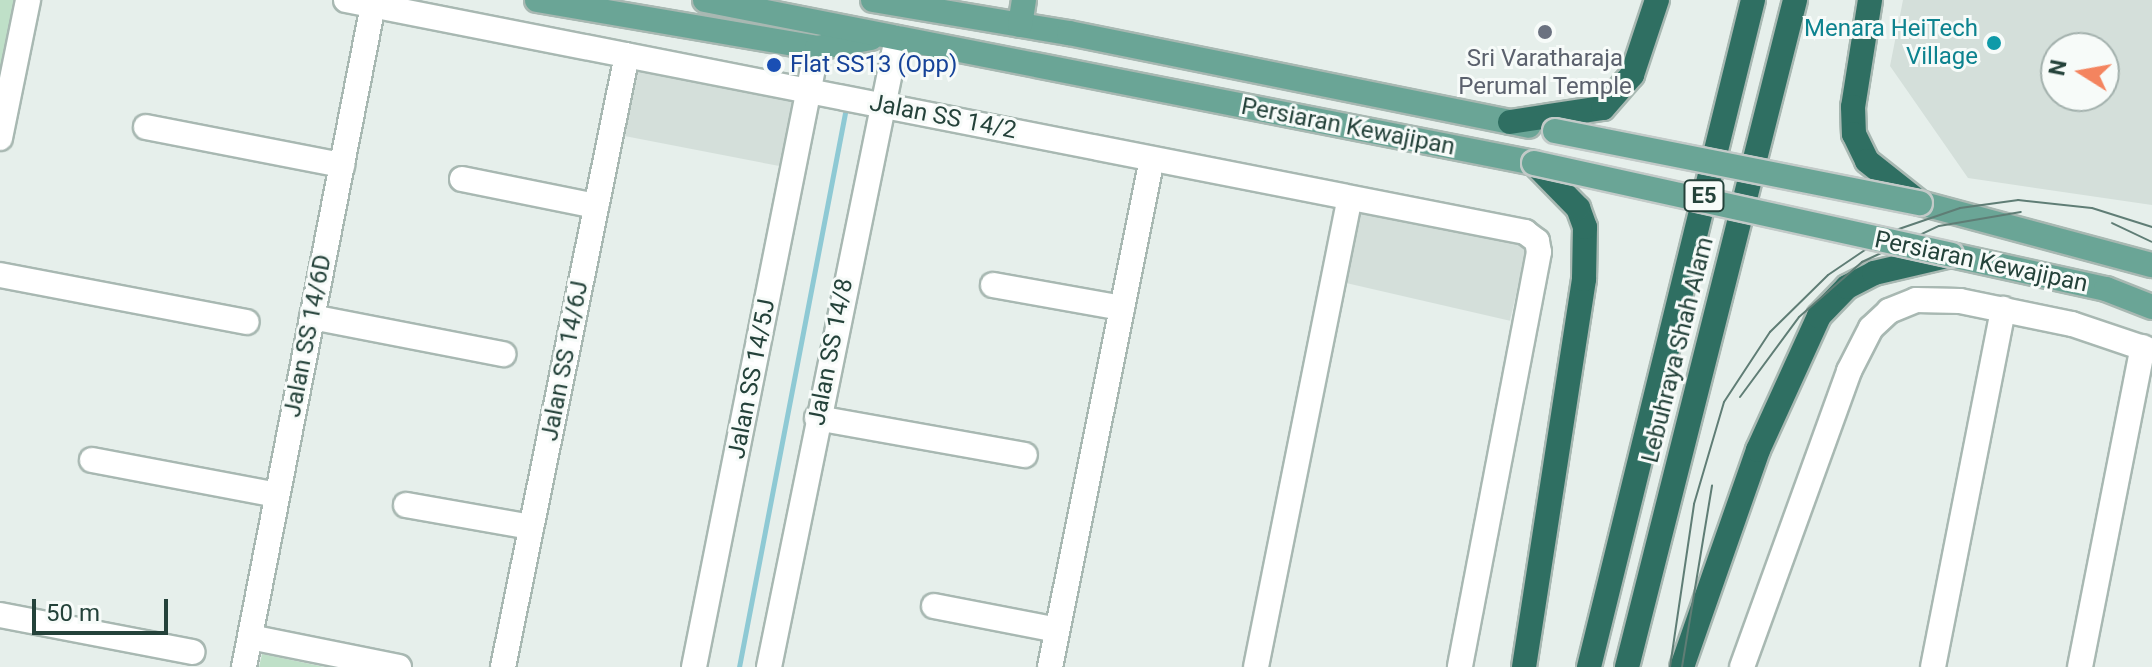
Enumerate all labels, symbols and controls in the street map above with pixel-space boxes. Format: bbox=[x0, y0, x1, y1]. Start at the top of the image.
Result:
place label: Menara HeiTech Village bbox=[1804, 15, 1978, 71]
marker: Sri Varatharaja Perumal Temple bbox=[1536, 23, 1554, 41]
north arrow bbox=[2040, 32, 2120, 112]
marker: Menara HeiTech Village bbox=[1985, 34, 2003, 52]
place label: Sri Varatharaja Perumal Temple bbox=[1458, 45, 1632, 101]
place label: Flat SS13 (Opp) bbox=[790, 51, 957, 79]
marker: Flat SS13 (Opp) bbox=[765, 56, 783, 74]
text: N bbox=[2044, 58, 2072, 78]
street label: Jalan SS 14/2 bbox=[867, 89, 1019, 145]
street label: Persiaran Kewajipan bbox=[1239, 92, 1457, 162]
road number: E5 bbox=[1682, 178, 1726, 214]
street label: Persiaran Kewajipan bbox=[1872, 225, 2090, 299]
street label: Lebuhraya Shah Alam bbox=[1636, 234, 1720, 466]
street label: Jalan SS 14/6D bbox=[278, 252, 338, 420]
street label: Jalan SS 14/8 bbox=[803, 276, 859, 428]
street label: Jalan SS 14/6J bbox=[535, 279, 595, 443]
street label: Jalan SS 14/5J bbox=[722, 297, 782, 461]
scale bar bbox=[36, 583, 172, 633]
text: 50 m bbox=[46, 599, 100, 627]

